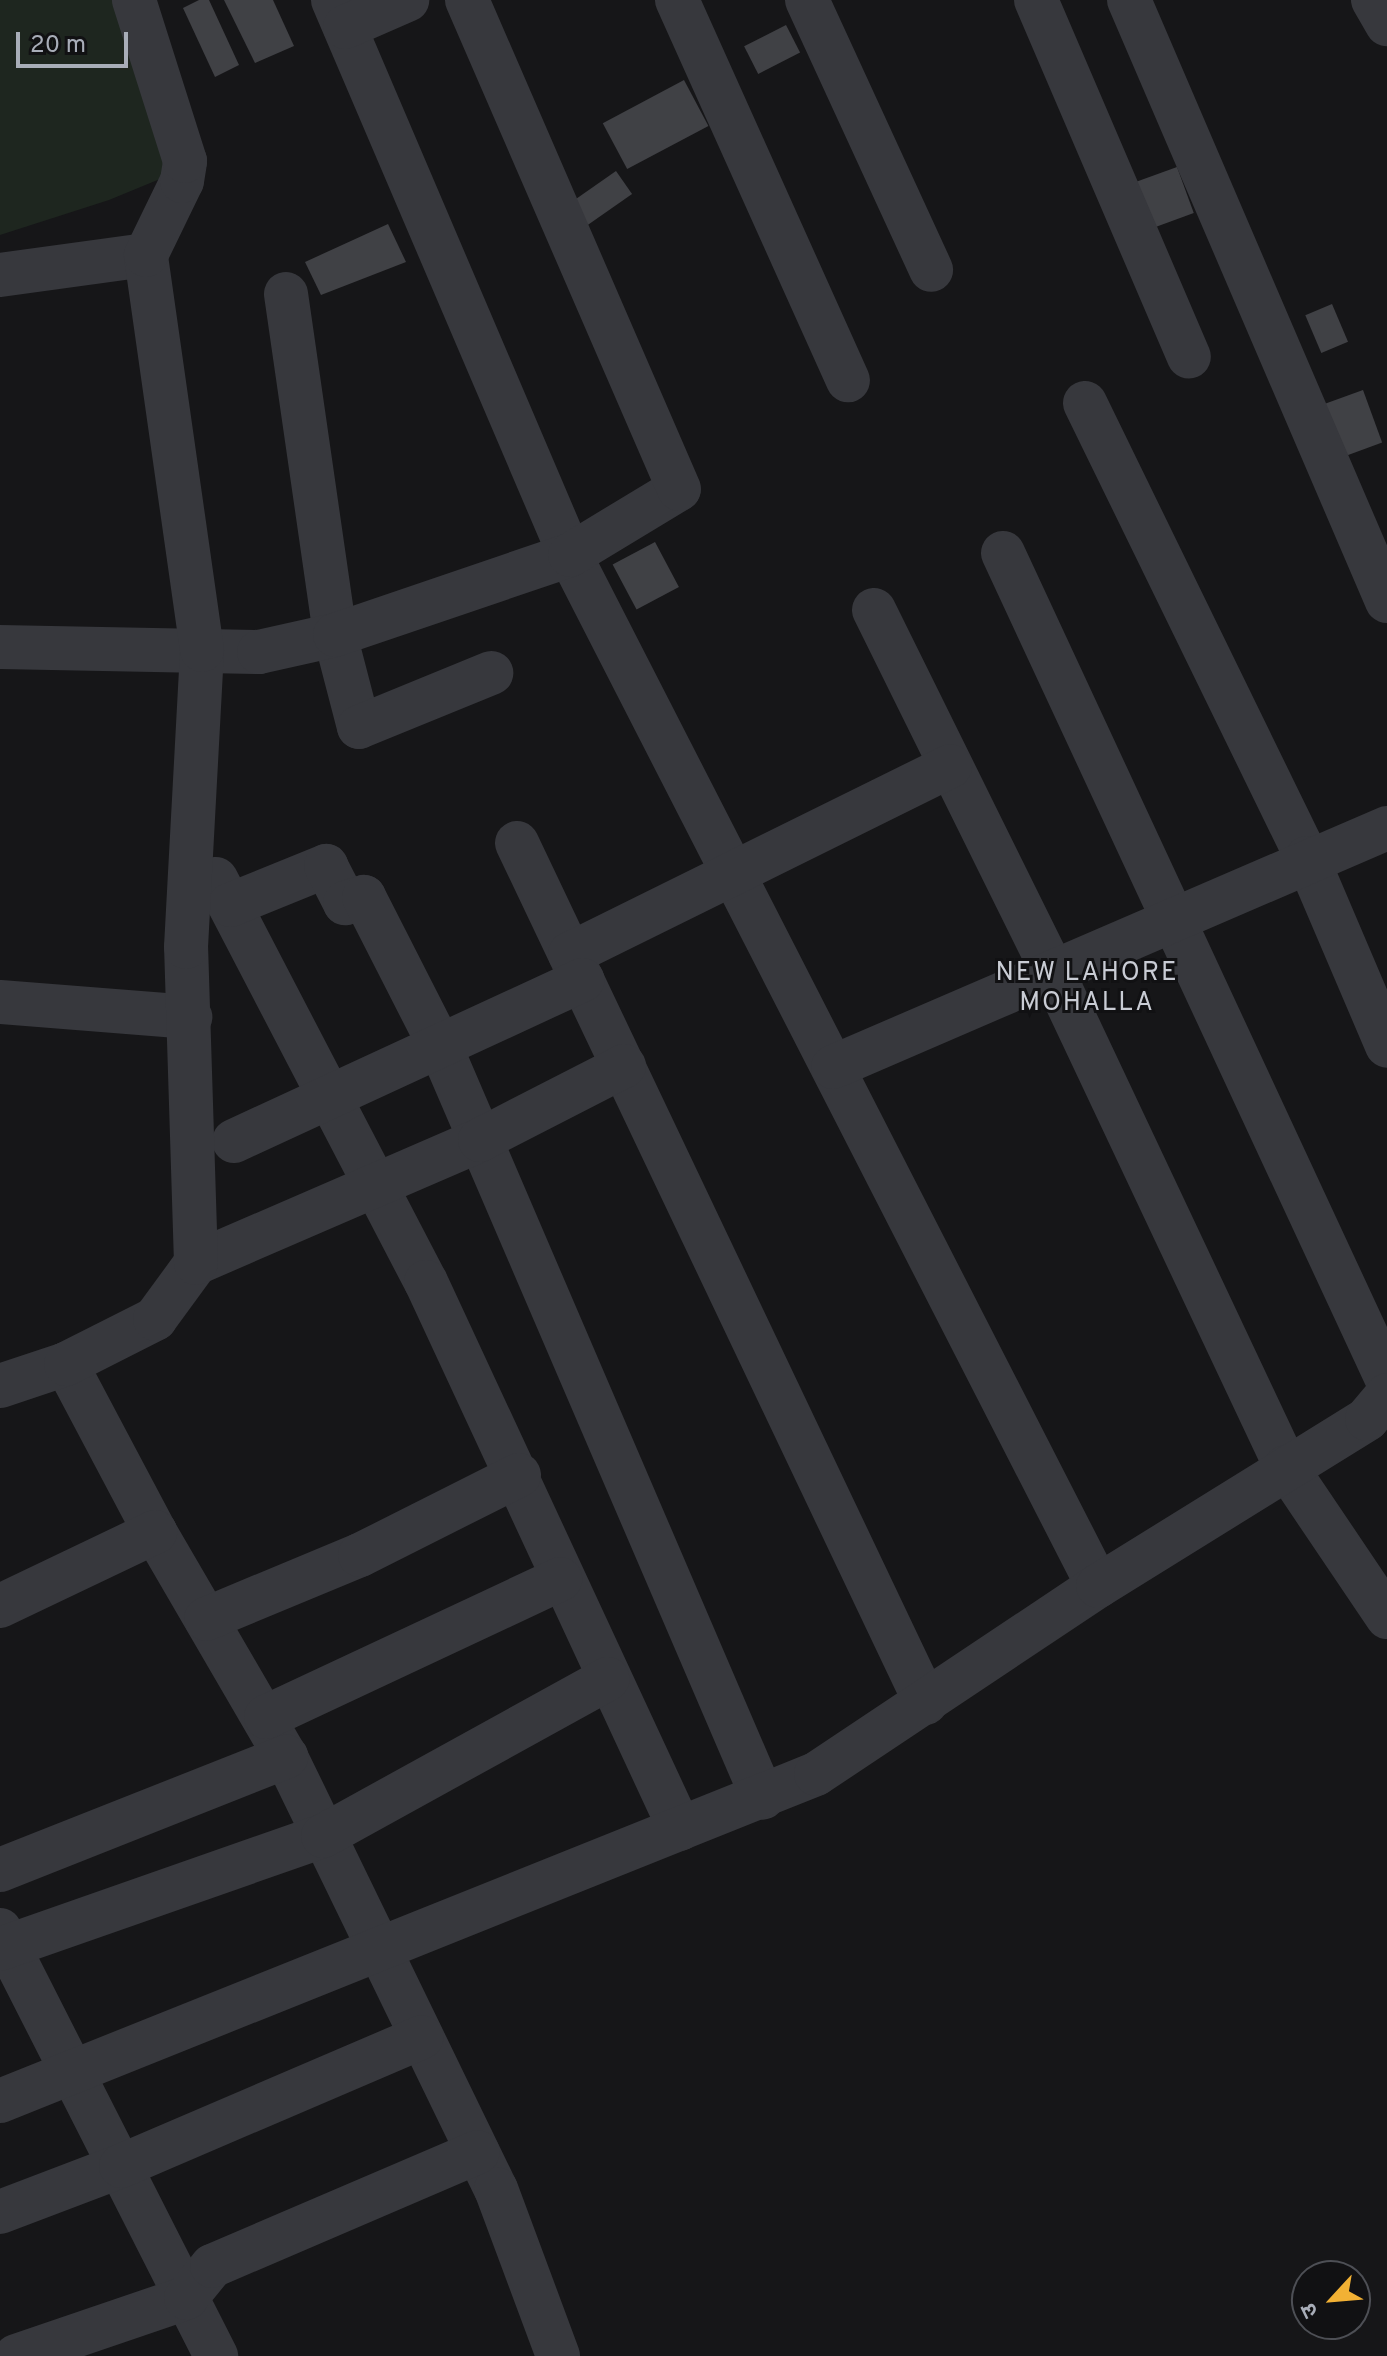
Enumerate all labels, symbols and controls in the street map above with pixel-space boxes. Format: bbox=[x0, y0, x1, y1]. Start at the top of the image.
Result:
scale bar bbox=[20, 16, 132, 66]
text: 20 m bbox=[30, 31, 86, 61]
district label: NEW LAHORE MOHALLA bbox=[995, 958, 1179, 1020]
north arrow bbox=[1291, 2260, 1371, 2340]
text: उ bbox=[1296, 2298, 1326, 2322]

